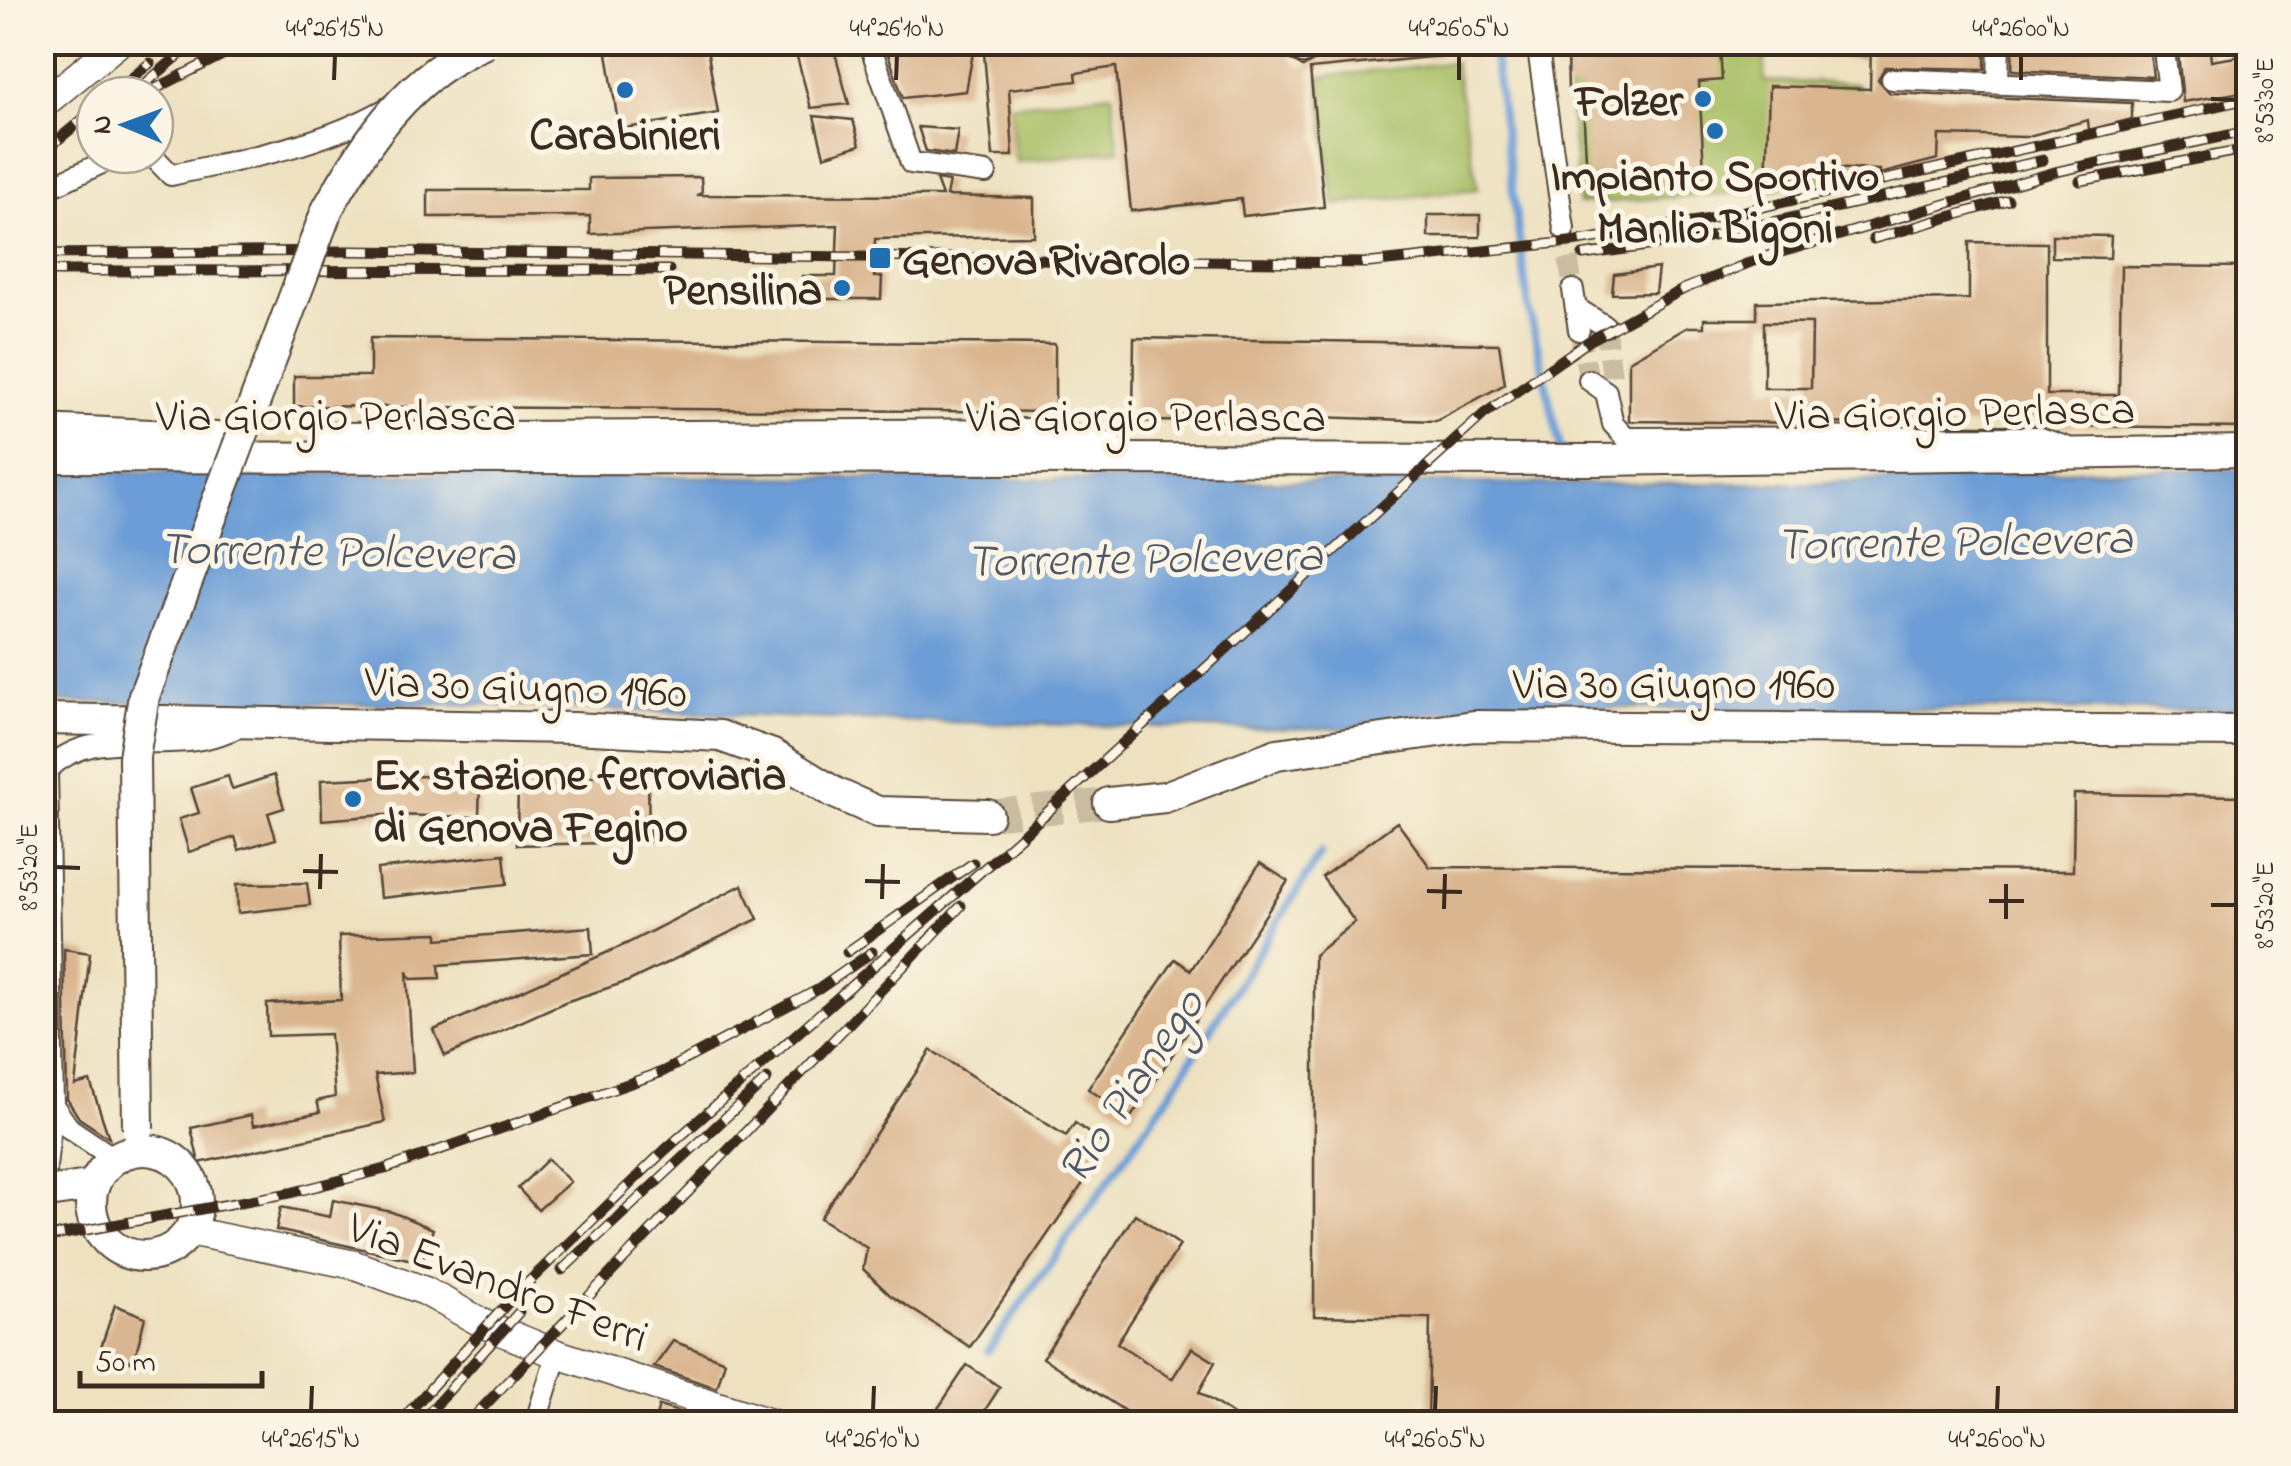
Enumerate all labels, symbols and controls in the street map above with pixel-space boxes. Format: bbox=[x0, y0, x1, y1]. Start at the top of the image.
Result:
text: 44°26'15"N bbox=[286, 12, 384, 48]
text: 44°26'10"N bbox=[850, 12, 944, 48]
text: 44°26'05"N bbox=[1408, 12, 1510, 48]
text: 44°26'00"N bbox=[1972, 12, 2070, 48]
text: 8°53'30"E bbox=[2249, 57, 2285, 143]
place label: Folzer bbox=[1573, 71, 1684, 137]
north arrow bbox=[75, 75, 175, 175]
marker: Carabinieri bbox=[614, 79, 636, 101]
marker: Folzer bbox=[1692, 88, 1714, 110]
place label: Carabinieri bbox=[529, 105, 721, 171]
text: N bbox=[83, 115, 124, 134]
marker: Impianto Sportivo Manlio Bigoni bbox=[1704, 120, 1726, 142]
place label: Impianto Sportivo Manlio Bigoni bbox=[1550, 146, 1880, 266]
place label: Genova Rivarolo bbox=[902, 230, 1191, 296]
marker: Genova Rivarolo bbox=[867, 245, 893, 271]
place label: Pensilina bbox=[663, 260, 822, 326]
marker: Pensilina bbox=[831, 277, 853, 299]
street label: Via Giorgio Perlasca bbox=[1773, 379, 2136, 452]
street label: Via Giorgio Perlasca bbox=[155, 386, 516, 453]
street label: Via Giorgio Perlasca bbox=[965, 387, 1326, 454]
water label: Torrente Polcevera bbox=[1775, 506, 2134, 582]
water label: Torrente Polcevera bbox=[158, 516, 517, 592]
water label: Torrente Polcevera bbox=[965, 523, 1324, 599]
street label: Via 30 Giugno 1960 bbox=[363, 651, 688, 730]
street label: Via 30 Giugno 1960 bbox=[1512, 654, 1835, 721]
place label: Ex stazione ferroviaria di Genova Fegino bbox=[373, 745, 786, 865]
marker: Ex stazione ferroviaria di Genova Fegino bbox=[342, 788, 364, 810]
text: 8°53'20"E bbox=[13, 823, 49, 911]
text: 8°53'20"E bbox=[2249, 861, 2285, 949]
water label: Rio Pianego bbox=[1042, 974, 1227, 1201]
street label: Via Evandro Ferri bbox=[336, 1197, 657, 1372]
scale bar bbox=[80, 1326, 262, 1388]
text: 50 m bbox=[95, 1342, 156, 1386]
text: 44°26'15"N bbox=[262, 1423, 360, 1459]
text: 44°26'10"N bbox=[826, 1423, 920, 1459]
text: 44°26'05"N bbox=[1384, 1423, 1486, 1459]
text: 44°26'00"N bbox=[1948, 1423, 2046, 1459]

